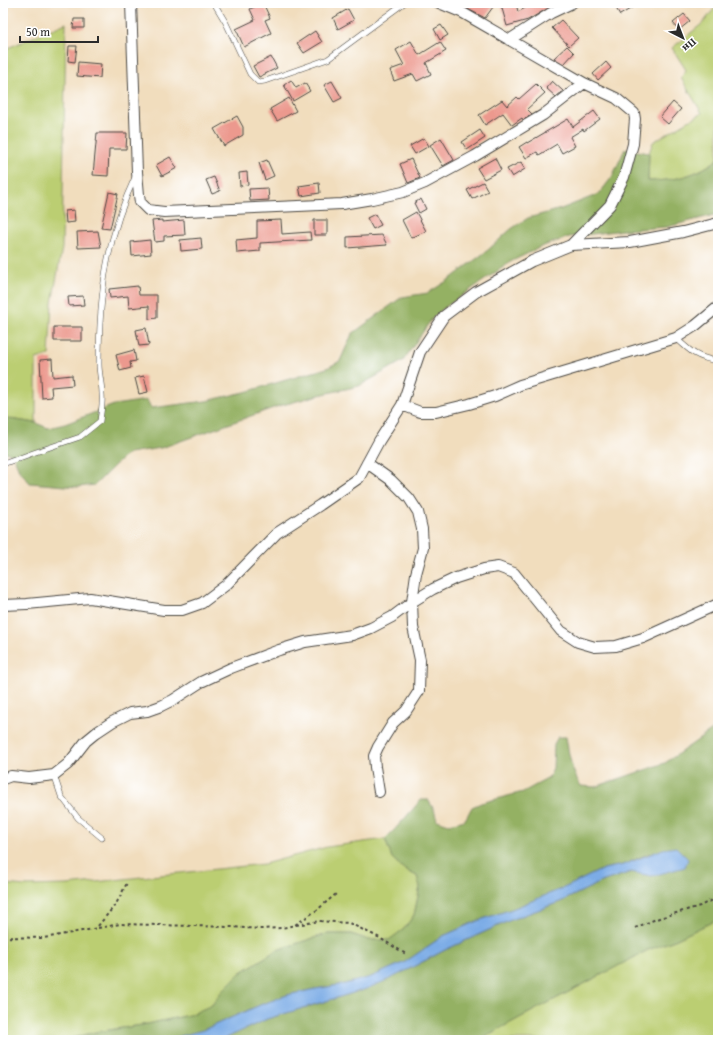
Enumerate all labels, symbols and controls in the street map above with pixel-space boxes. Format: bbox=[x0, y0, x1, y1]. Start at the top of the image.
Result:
scale bar bbox=[20, 18, 98, 44]
north arrow bbox=[663, 18, 703, 58]
text: 50 m bbox=[26, 23, 50, 40]
text: Пн bbox=[679, 35, 700, 56]

